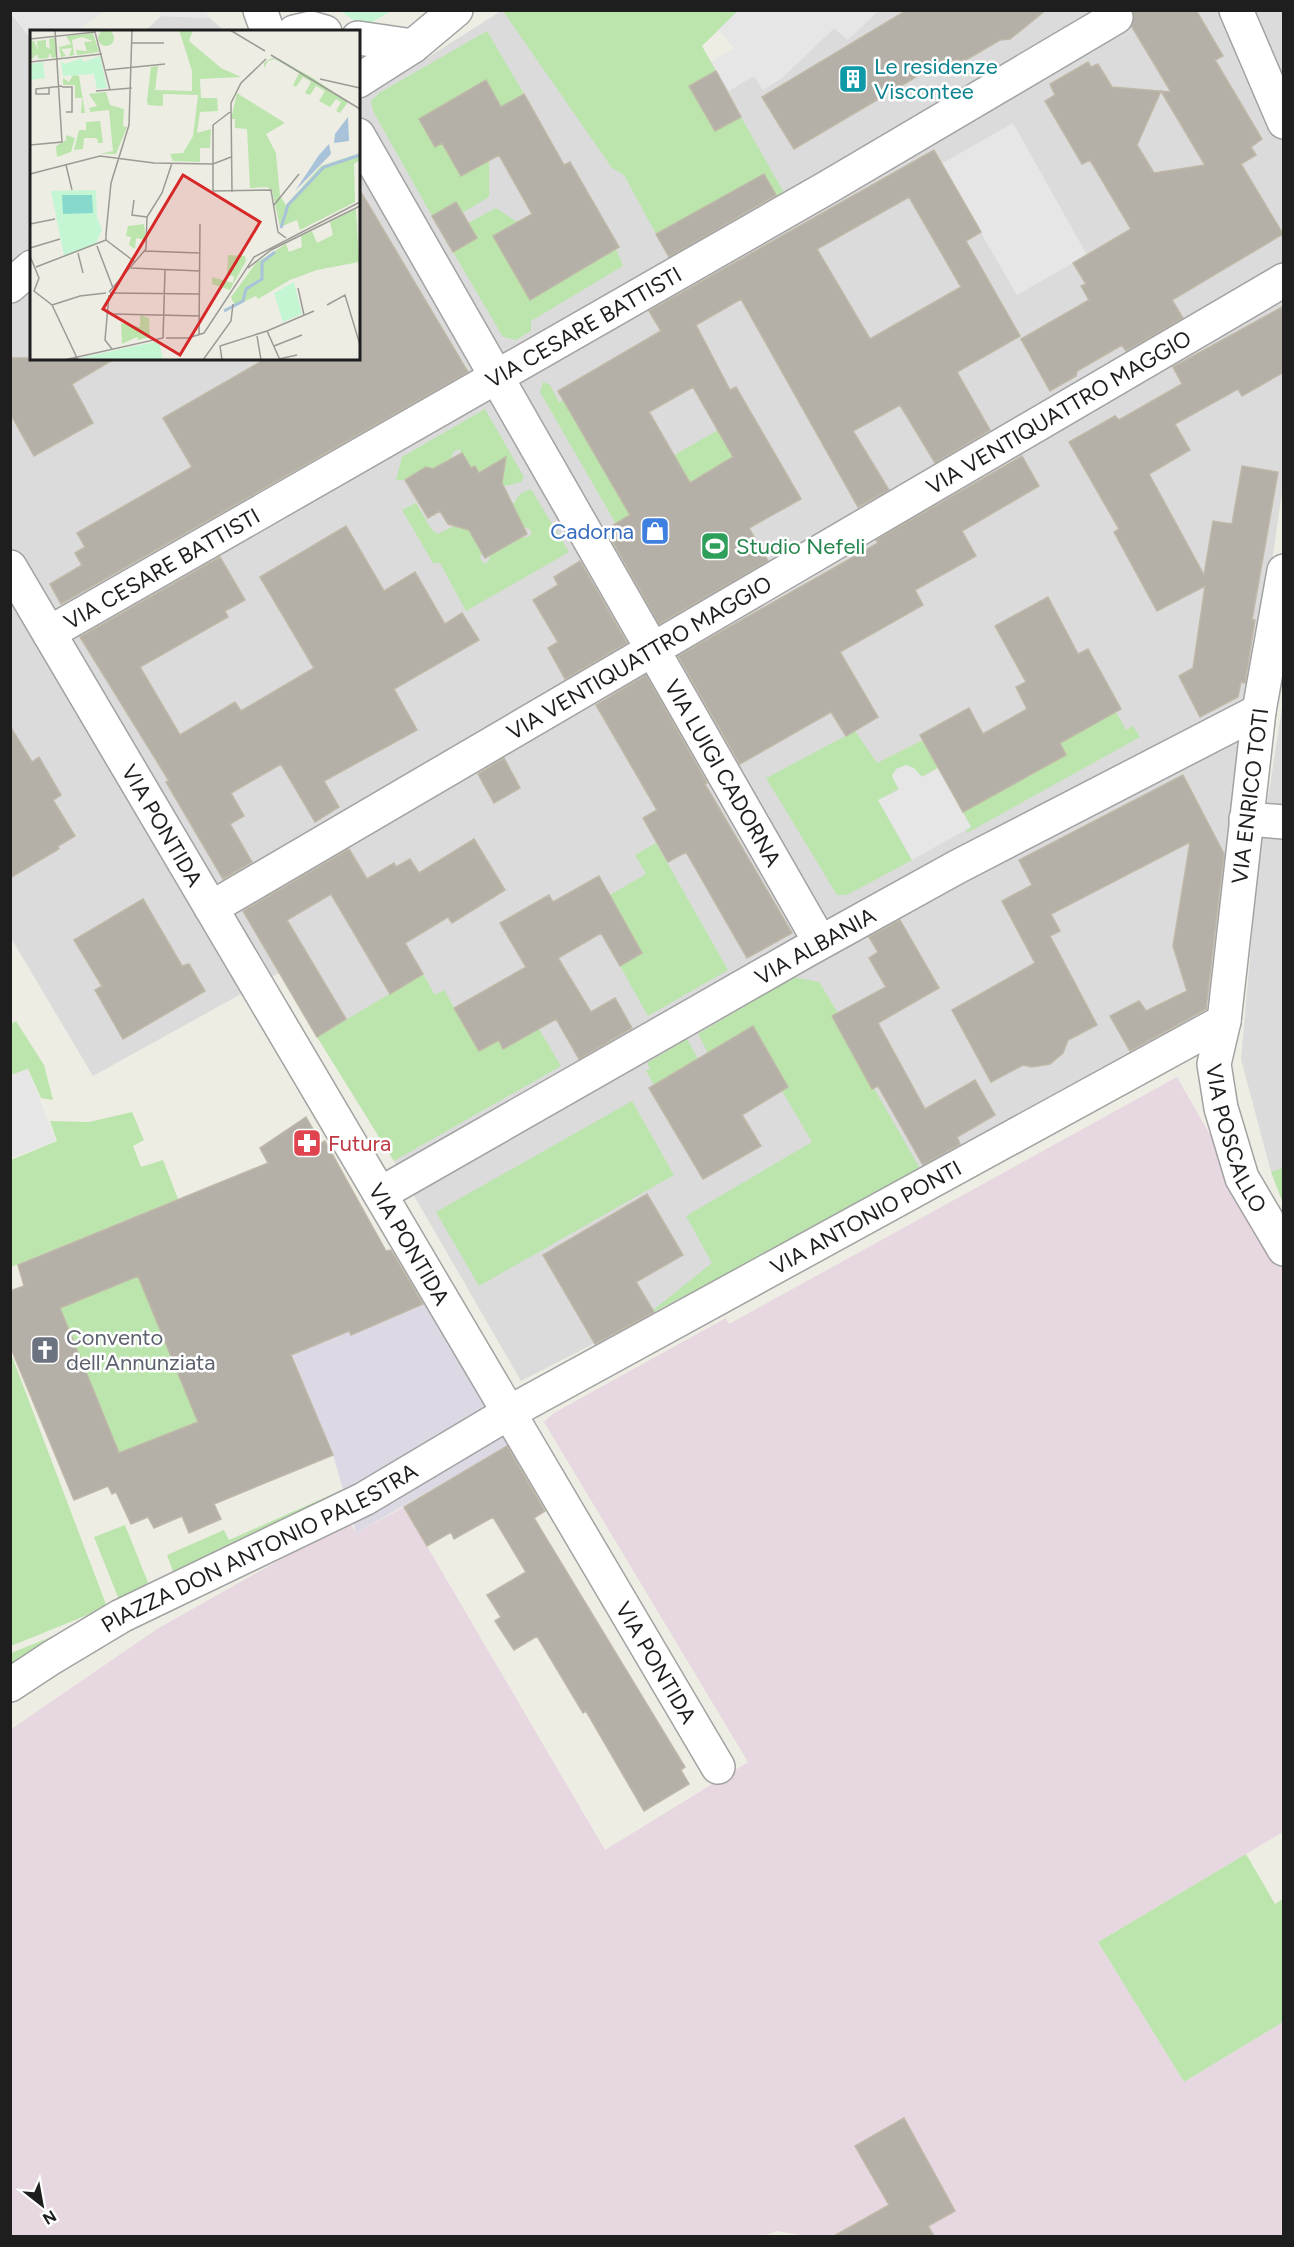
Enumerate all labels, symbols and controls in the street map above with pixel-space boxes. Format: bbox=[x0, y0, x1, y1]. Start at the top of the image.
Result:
inset map bbox=[30, 30, 360, 360]
place label: Le residenze Viscontee bbox=[874, 53, 998, 105]
building icon: Le residenze Viscontee bbox=[837, 63, 869, 95]
street label: VIA CESARE BATTISTI bbox=[481, 260, 686, 394]
street label: VIA VENTIQUATTRO MAGGIO bbox=[921, 324, 1196, 500]
street label: VIA CESARE BATTISTI bbox=[59, 502, 264, 635]
shop icon: Cadorna bbox=[639, 515, 671, 547]
place label: Cadorna bbox=[550, 518, 634, 545]
sports icon: Studio Nefeli bbox=[699, 530, 731, 562]
place label: Studio Nefeli bbox=[736, 533, 865, 560]
street label: VIA VENTIQUATTRO MAGGIO bbox=[502, 570, 776, 745]
street label: VIA LUIGI CADORNA bbox=[659, 675, 787, 871]
street label: VIA ENRICO TOTI bbox=[1226, 707, 1274, 885]
street label: VIA PONTIDA bbox=[116, 760, 209, 891]
street label: VIA ALBANIA bbox=[750, 901, 880, 990]
street label: VIA POSCALLO bbox=[1201, 1062, 1273, 1217]
pharmacy icon: Futura bbox=[291, 1127, 323, 1159]
place label: Futura bbox=[328, 1130, 391, 1157]
street label: VIA ANTONIO PONTI bbox=[766, 1154, 966, 1280]
street label: VIA PONTIDA bbox=[363, 1178, 456, 1310]
place label: Convento dell'Annunziata bbox=[66, 1324, 216, 1376]
church icon: Convento dell'Annunziata bbox=[29, 1334, 61, 1366]
street label: PIAZZA DON ANTONIO PALESTRA bbox=[96, 1457, 422, 1638]
street label: VIA PONTIDA bbox=[610, 1597, 703, 1728]
north arrow bbox=[12, 2175, 72, 2235]
text: N bbox=[39, 2206, 60, 2229]

